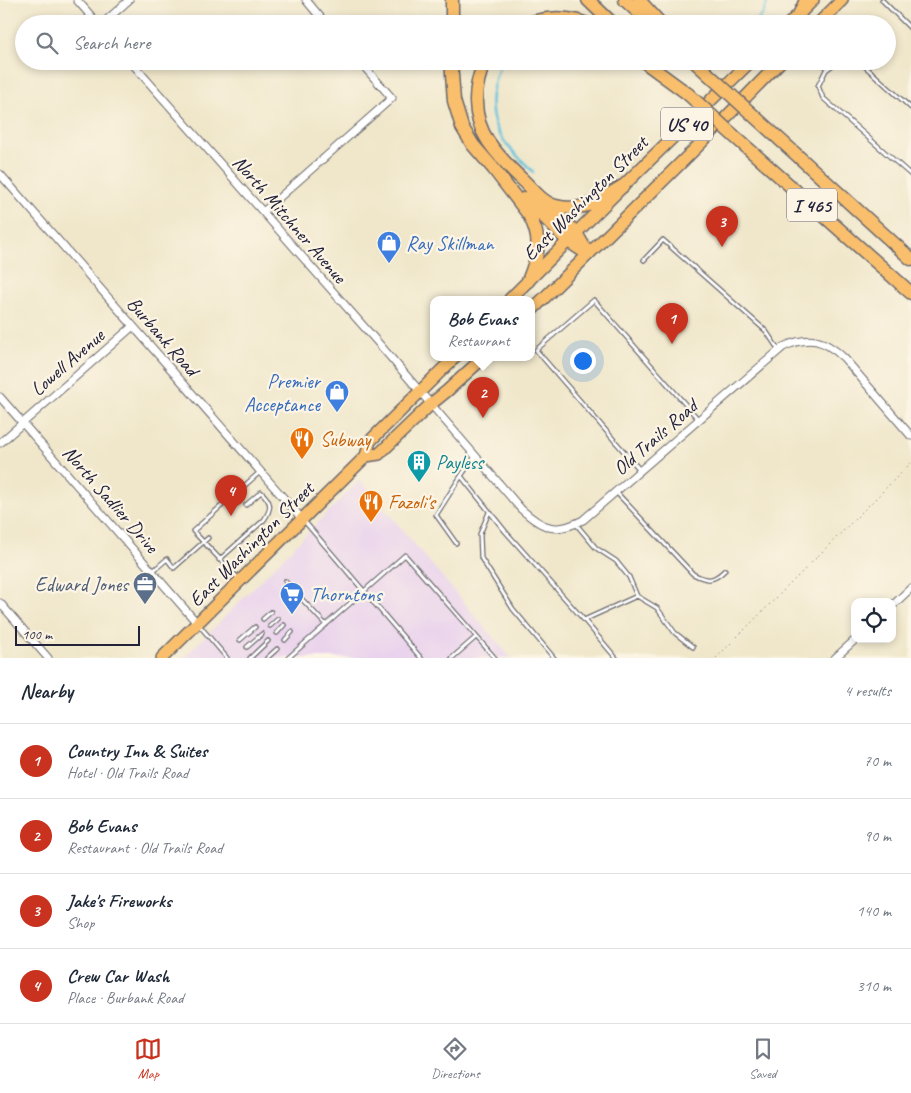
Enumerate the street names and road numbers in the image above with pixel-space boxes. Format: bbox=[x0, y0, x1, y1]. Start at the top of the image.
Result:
road number: US 40 bbox=[661, 108, 713, 140]
street label: East Washington Street bbox=[518, 129, 655, 266]
street label: North Mitchner Avenue bbox=[227, 150, 353, 290]
road number: I 465 bbox=[787, 188, 837, 222]
street label: Burbank Road bbox=[121, 292, 206, 384]
street label: Lowell Avenue bbox=[25, 323, 111, 401]
street label: Old Trails Road bbox=[608, 392, 705, 481]
street label: North Sadlier Drive bbox=[57, 441, 165, 559]
street label: East Washington Street bbox=[184, 475, 321, 612]

